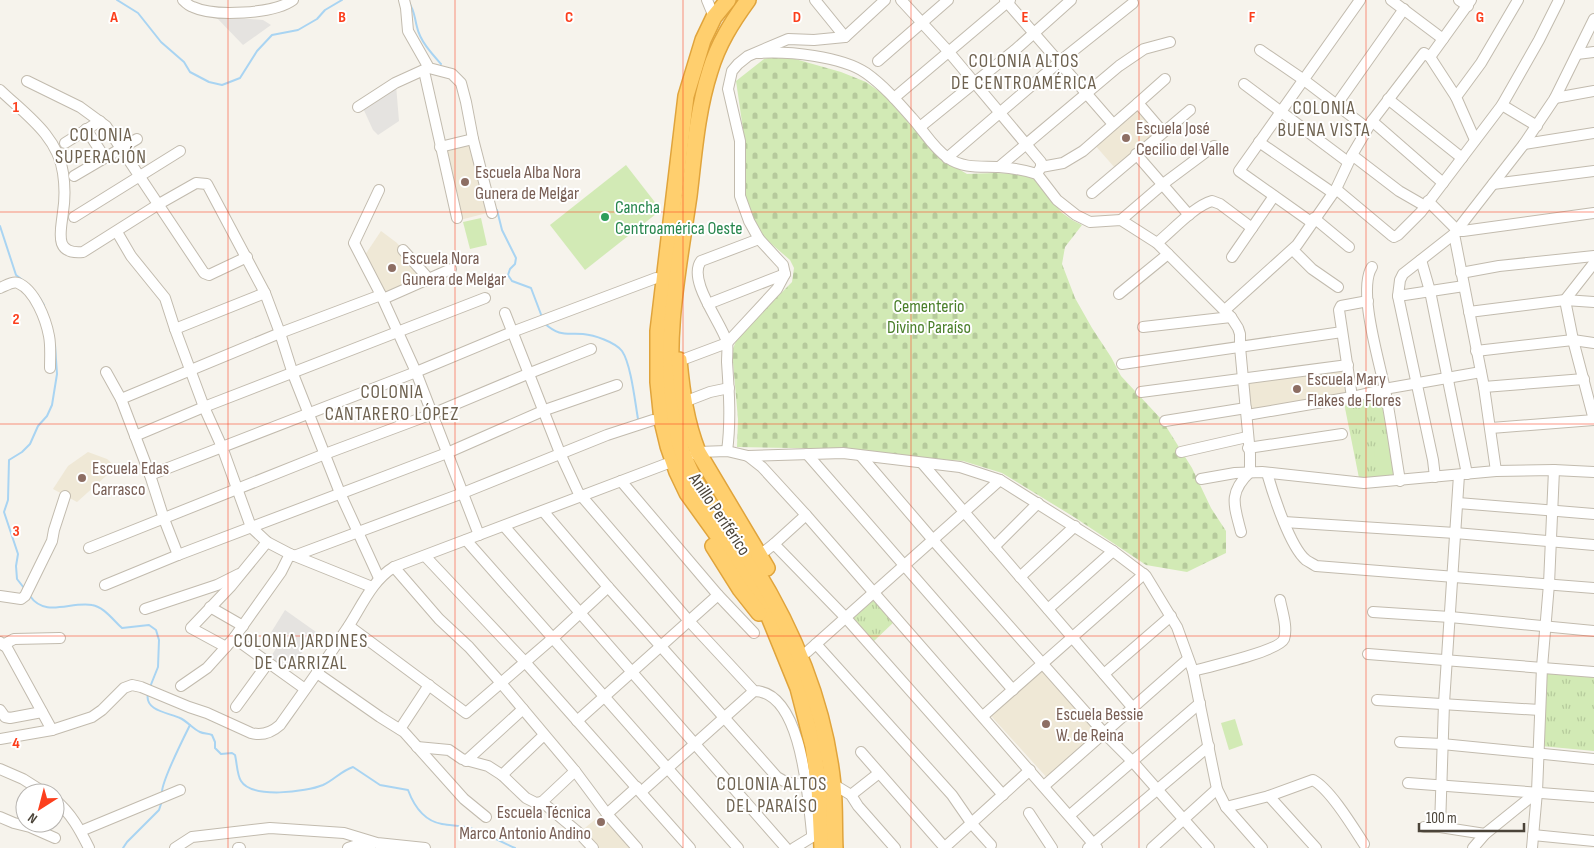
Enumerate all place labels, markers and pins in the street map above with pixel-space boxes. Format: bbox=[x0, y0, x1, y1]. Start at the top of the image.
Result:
place label: Escuela José Cecilio del Valle bbox=[1136, 118, 1229, 160]
marker: Escuela José Cecilio del Valle bbox=[1120, 132, 1132, 144]
place label: Escuela Alba Nora Gunera de Melgar bbox=[475, 162, 581, 204]
marker: Escuela Alba Nora Gunera de Melgar bbox=[459, 176, 471, 188]
place label: Cancha Centroamérica Oeste bbox=[615, 197, 743, 239]
marker: Cancha Centroamérica Oeste bbox=[599, 211, 611, 223]
place label: Escuela Nora Gunera de Melgar bbox=[402, 248, 506, 290]
marker: Escuela Nora Gunera de Melgar bbox=[386, 262, 398, 274]
place label: Escuela Mary Flakes de Flores bbox=[1307, 369, 1401, 411]
marker: Escuela Mary Flakes de Flores bbox=[1291, 383, 1303, 395]
place label: Escuela Edas Carrasco bbox=[92, 458, 169, 500]
marker: Escuela Edas Carrasco bbox=[76, 472, 88, 484]
place label: Escuela Bessie W. de Reina bbox=[1056, 704, 1144, 746]
marker: Escuela Bessie W. de Reina bbox=[1040, 718, 1052, 730]
place label: Escuela Técnica Marco Antonio Andino bbox=[459, 802, 591, 844]
marker: Escuela Técnica Marco Antonio Andino bbox=[595, 816, 607, 828]

